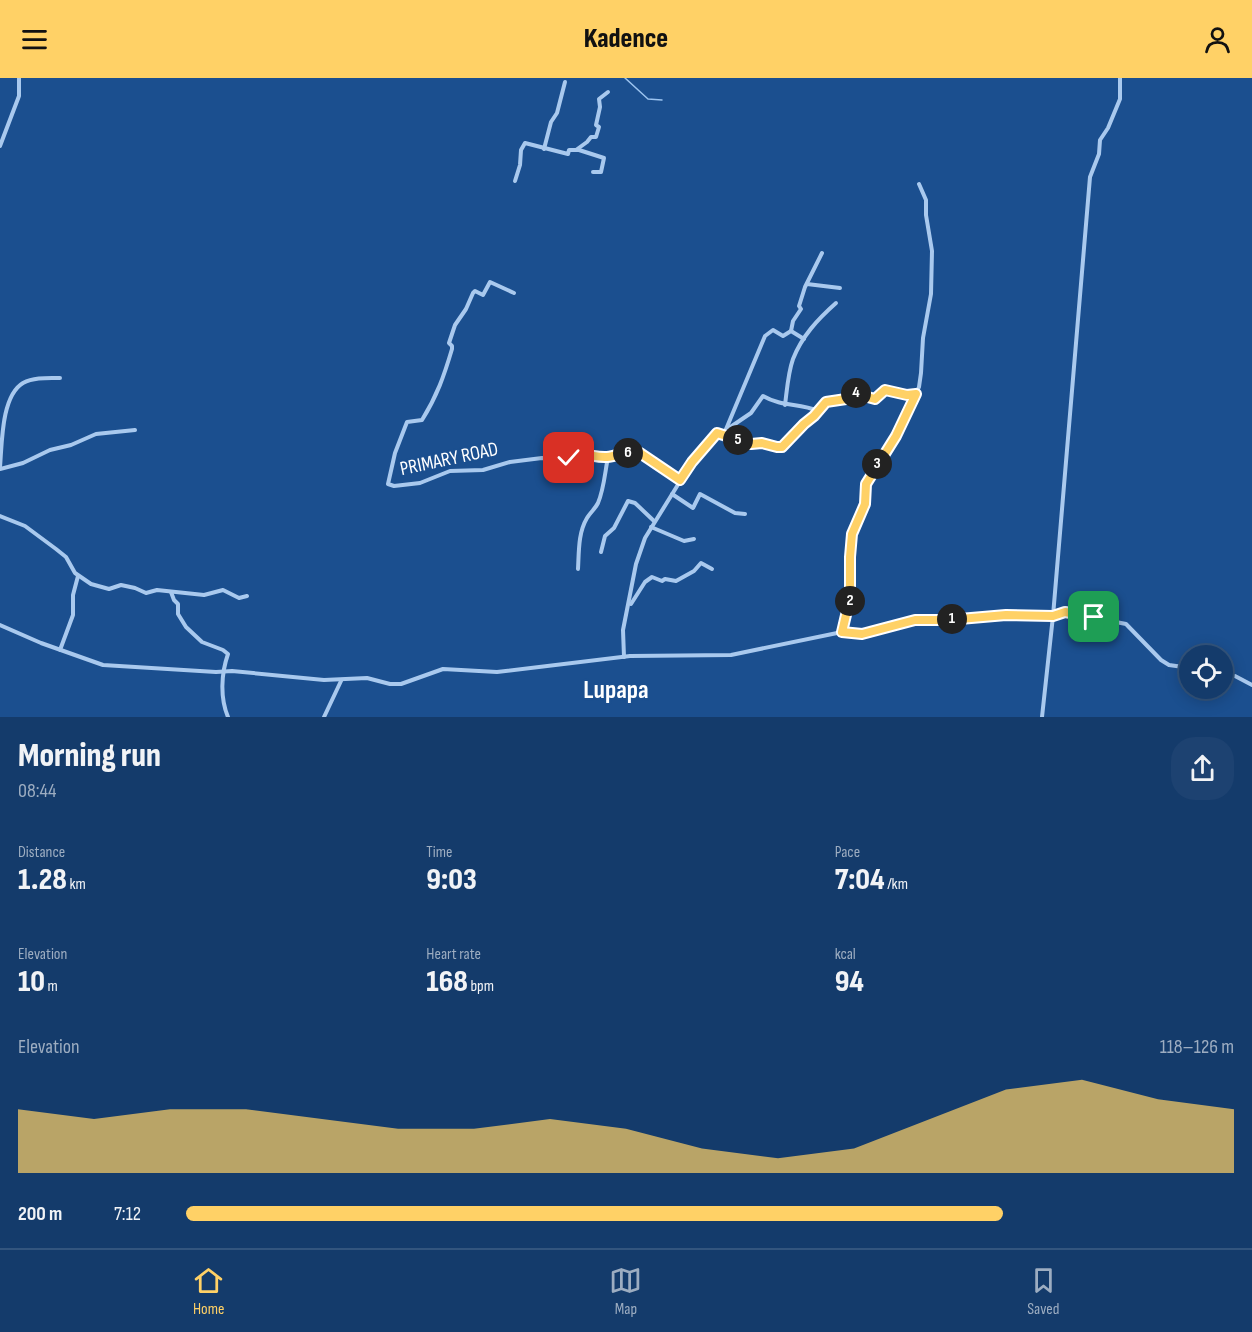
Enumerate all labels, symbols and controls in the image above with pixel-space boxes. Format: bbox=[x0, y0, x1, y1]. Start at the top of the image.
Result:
icon: menu bbox=[18, 23, 51, 56]
text: Kadence bbox=[584, 23, 668, 55]
icon: person bbox=[1201, 23, 1234, 56]
pin: 4 bbox=[841, 378, 871, 408]
text: 4 bbox=[852, 383, 860, 402]
pin: 5 bbox=[723, 425, 753, 455]
text: 5 bbox=[734, 430, 742, 449]
pin bbox=[543, 432, 594, 483]
street label: PRIMARY ROAD bbox=[398, 437, 500, 481]
pin: 6 bbox=[613, 438, 643, 468]
icon: check bbox=[552, 441, 585, 474]
text: 6 bbox=[624, 443, 632, 462]
pin: 3 bbox=[862, 449, 892, 479]
text: 3 bbox=[873, 454, 881, 473]
pin: 2 bbox=[835, 586, 865, 616]
text: 2 bbox=[846, 591, 854, 610]
pin bbox=[1068, 591, 1119, 642]
icon: arrive bbox=[1077, 600, 1110, 633]
pin: 1 bbox=[937, 604, 967, 634]
text: 1 bbox=[949, 609, 955, 628]
map controls bbox=[1179, 645, 1233, 699]
button: locate bbox=[1179, 645, 1233, 699]
district label: Lupapa bbox=[583, 675, 649, 706]
text: Morning run bbox=[18, 736, 161, 776]
button: share bbox=[1171, 737, 1234, 800]
text: 08:44 bbox=[18, 779, 56, 803]
text: Distance bbox=[18, 843, 65, 862]
text: Time bbox=[426, 843, 453, 862]
text: Pace bbox=[835, 843, 860, 862]
text: 1.28 bbox=[18, 862, 67, 898]
text: 9:03 bbox=[426, 862, 477, 898]
text: 7:04 bbox=[835, 862, 885, 898]
text: km bbox=[67, 875, 86, 894]
text: /km bbox=[885, 875, 908, 894]
text: Elevation bbox=[18, 945, 67, 964]
text: Heart rate bbox=[426, 945, 481, 964]
text: kcal bbox=[835, 945, 856, 964]
text: 10 bbox=[18, 964, 45, 1000]
text: 168 bbox=[426, 964, 468, 1000]
text: 94 bbox=[835, 964, 864, 1000]
text: m bbox=[45, 977, 58, 996]
text: bpm bbox=[468, 977, 494, 996]
text: Elevation bbox=[18, 1035, 80, 1059]
text: 118–126 m bbox=[1160, 1035, 1234, 1059]
text: 200 m bbox=[18, 1202, 62, 1226]
text: 7:12 bbox=[114, 1202, 141, 1226]
tab: Home bbox=[192, 1264, 225, 1319]
tab: Map bbox=[609, 1264, 642, 1319]
tab: Saved bbox=[1027, 1264, 1060, 1319]

